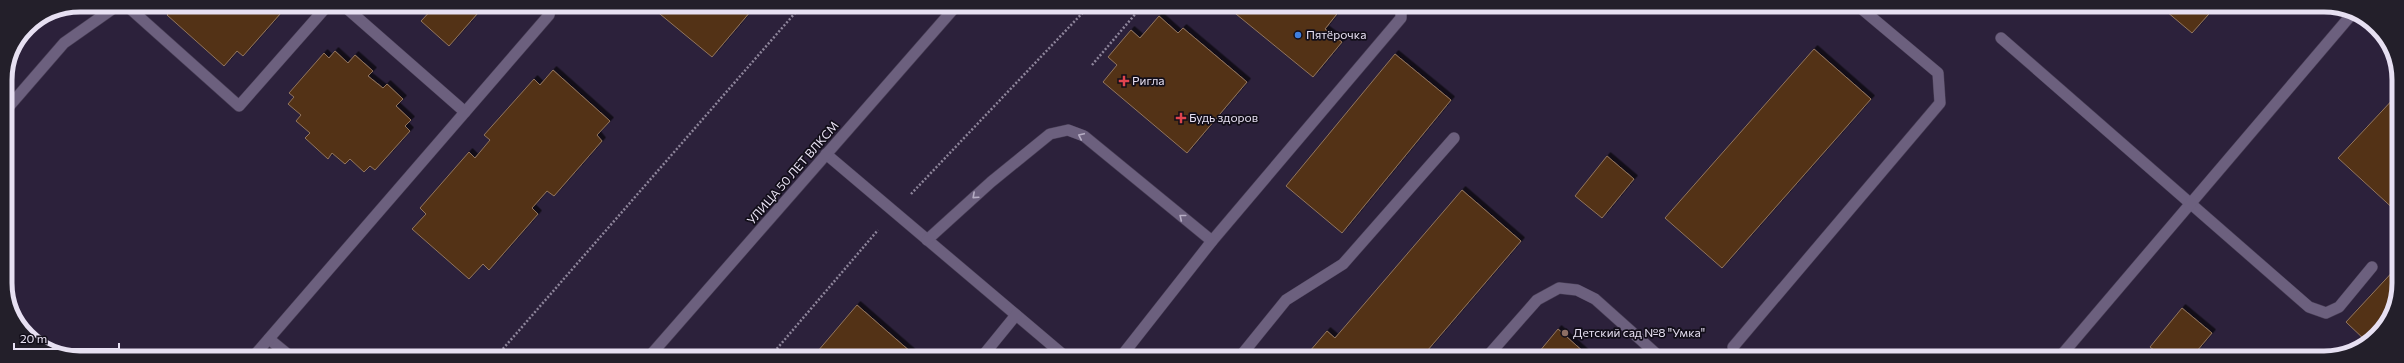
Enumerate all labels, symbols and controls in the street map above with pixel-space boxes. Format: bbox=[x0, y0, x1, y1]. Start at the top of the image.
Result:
place label: Пятёрочка bbox=[1306, 27, 1366, 41]
marker: Пятёрочка bbox=[1293, 30, 1303, 40]
place label: Ригла bbox=[1132, 73, 1165, 87]
marker: Ригла bbox=[1119, 76, 1129, 86]
place label: Будь здоров bbox=[1189, 110, 1258, 124]
marker: Будь здоров bbox=[1176, 113, 1186, 123]
street label: УЛИЦА 50 ЛЕТ ВЛКСМ bbox=[744, 118, 841, 227]
one-way arrow bbox=[1078, 133, 1085, 141]
one-way arrow bbox=[972, 192, 979, 199]
one-way arrow bbox=[1180, 214, 1187, 221]
scale bar bbox=[14, 325, 119, 351]
place label: Детский сад №8 "Умка" bbox=[1573, 325, 1705, 339]
marker: Детский сад №8 "Умка" bbox=[1560, 328, 1570, 338]
text: 20 m bbox=[20, 331, 47, 345]

